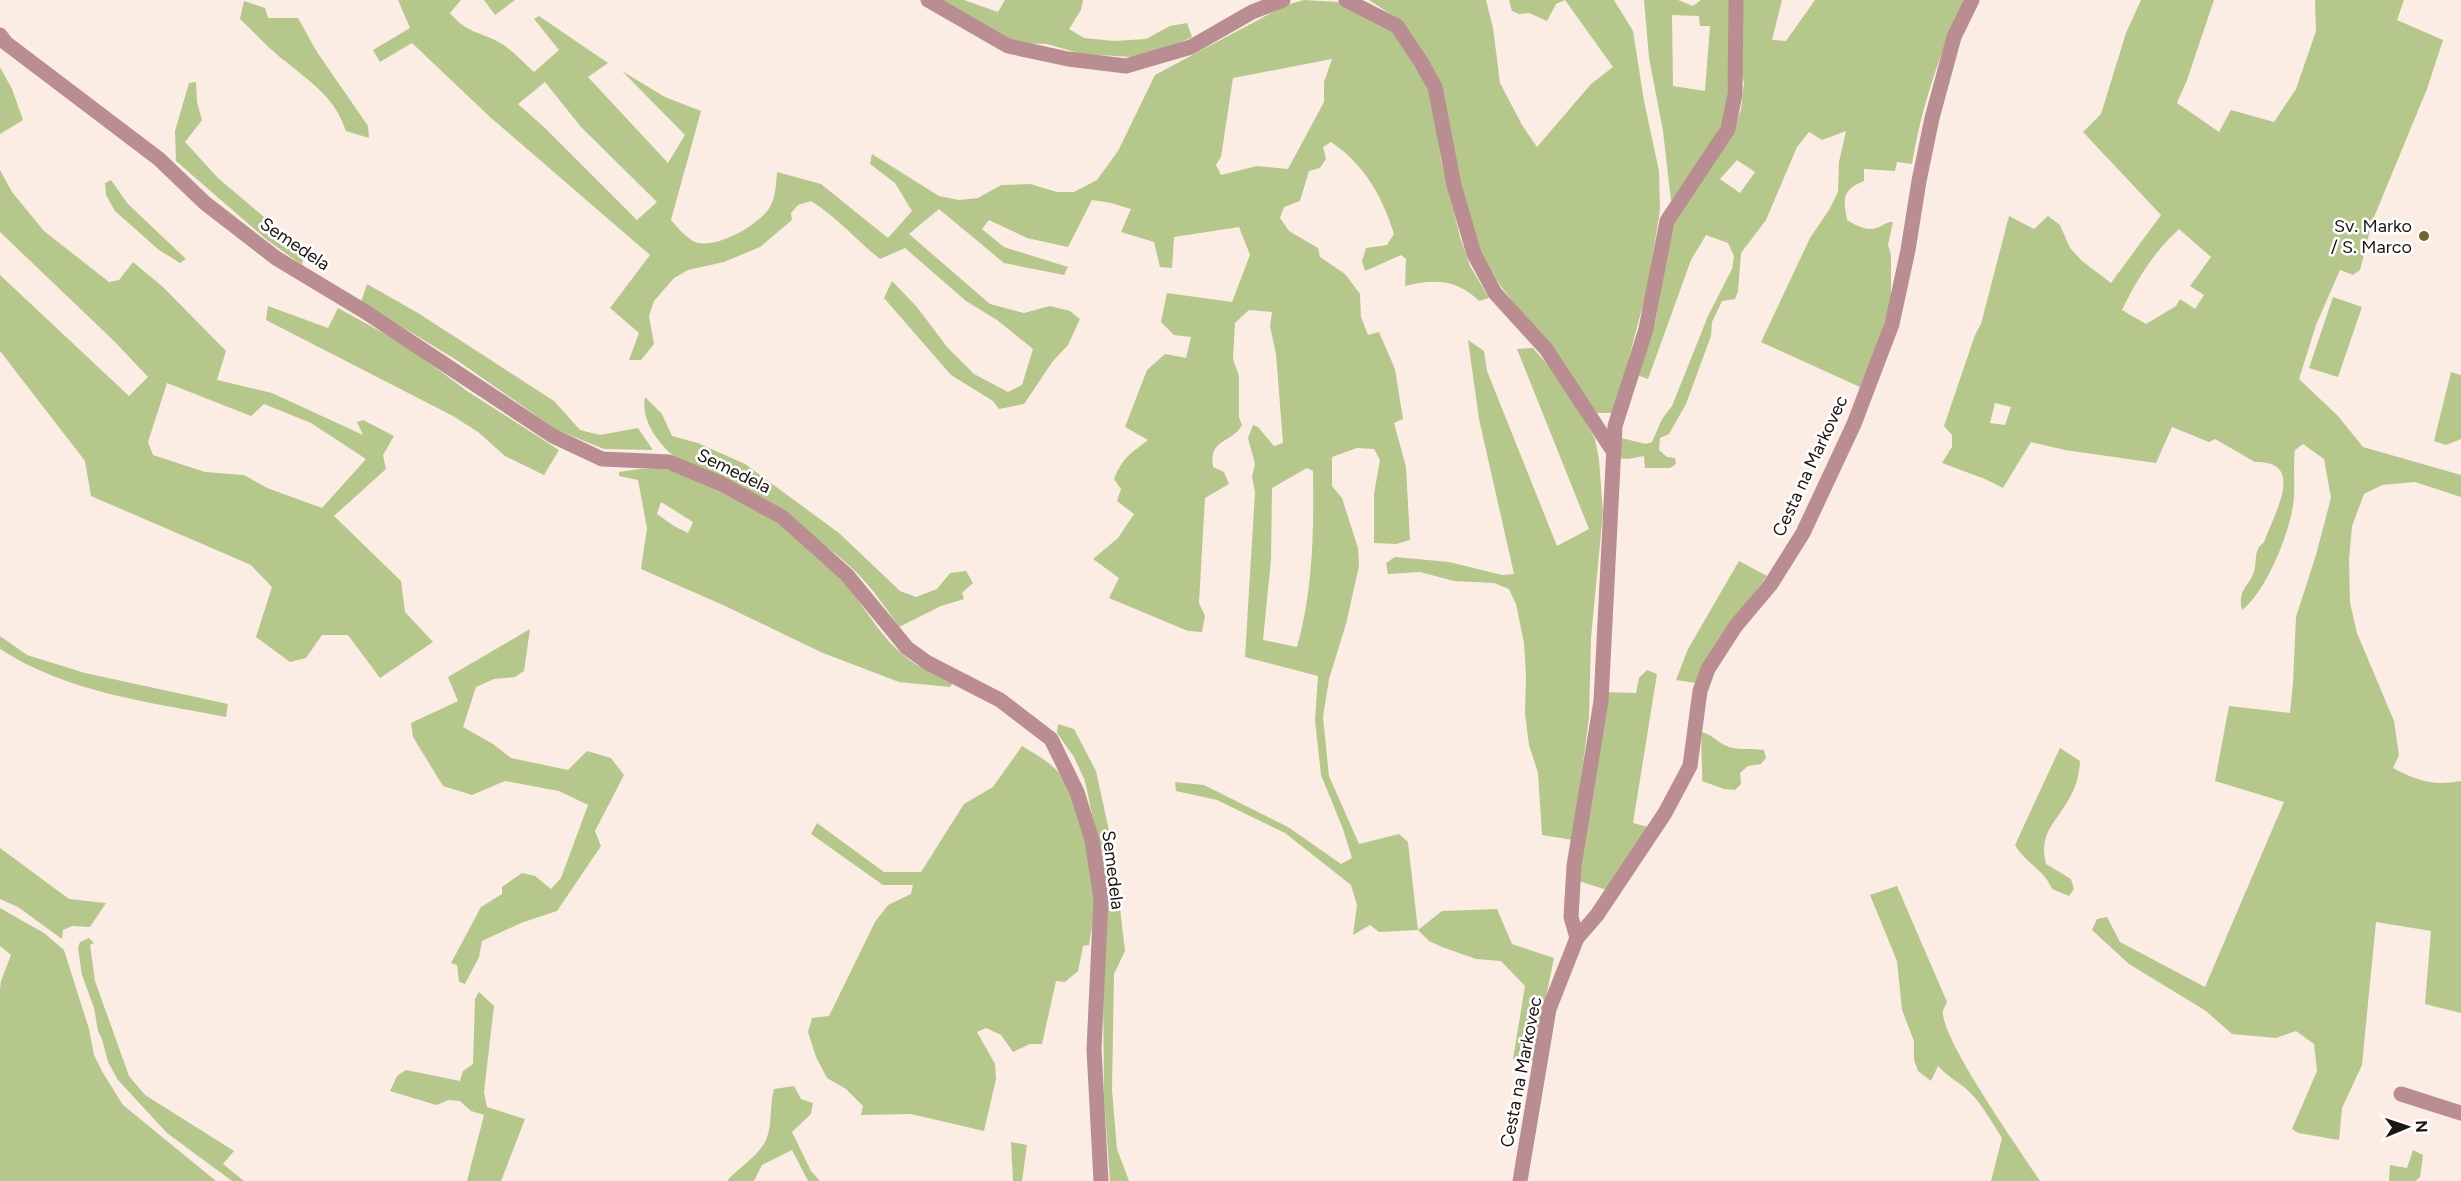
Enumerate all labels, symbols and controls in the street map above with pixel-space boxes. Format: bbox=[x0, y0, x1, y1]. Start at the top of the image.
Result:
street label: Semedela bbox=[256, 213, 334, 275]
place label: Sv. Marko / S. Marco bbox=[2331, 215, 2412, 258]
marker: Sv. Marko / S. Marco bbox=[2417, 229, 2431, 243]
street label: Cesta na Markovec bbox=[1768, 392, 1852, 540]
street label: Semedela bbox=[693, 444, 775, 498]
street label: Semedela bbox=[1097, 829, 1129, 911]
street label: Cesta na Markovec bbox=[1496, 994, 1546, 1149]
north arrow bbox=[2377, 1097, 2437, 1157]
text: N bbox=[2412, 1120, 2431, 1133]

